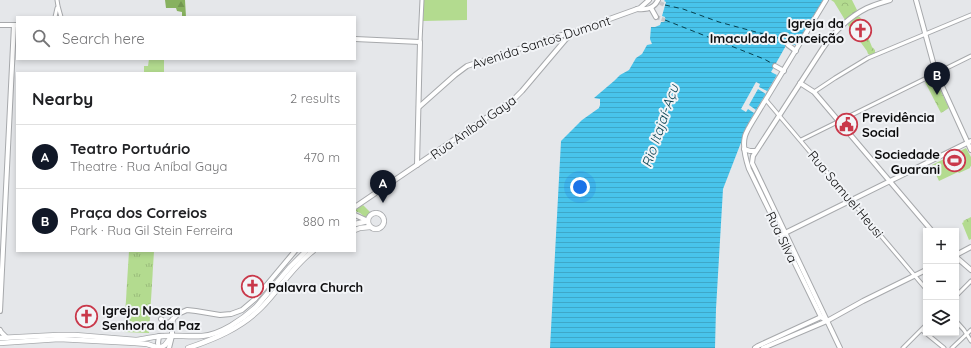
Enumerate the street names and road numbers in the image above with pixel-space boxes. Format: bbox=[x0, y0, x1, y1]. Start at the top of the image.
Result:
street label: Avenida Santos Dumont bbox=[470, 12, 612, 72]
street label: Rua Aníbal Gaya bbox=[427, 92, 519, 162]
street label: Rua Samuel Heusi bbox=[805, 147, 887, 241]
street label: Rua Silva bbox=[763, 209, 801, 265]

